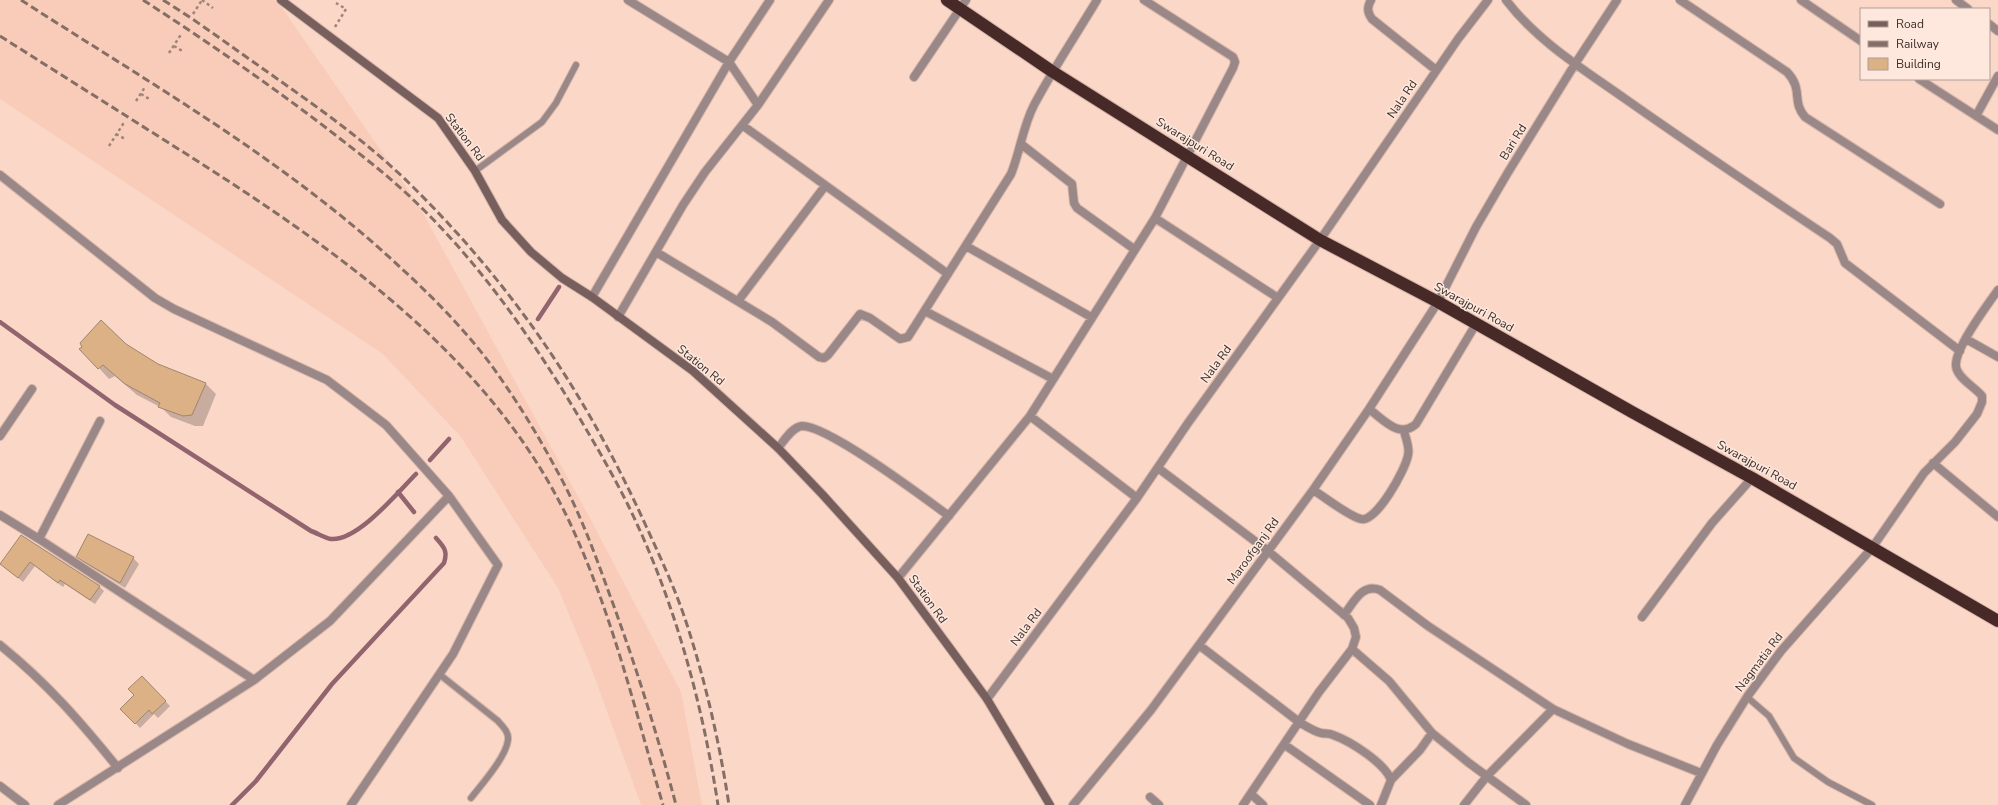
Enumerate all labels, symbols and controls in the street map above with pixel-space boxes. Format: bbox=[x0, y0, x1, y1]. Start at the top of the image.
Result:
legend bbox=[1860, 8, 1990, 80]
text: Road bbox=[1896, 16, 1924, 32]
text: Railway bbox=[1896, 36, 1940, 52]
text: Building bbox=[1896, 56, 1941, 72]
street label: Nala Rd bbox=[1383, 77, 1421, 121]
street label: Station Rd bbox=[442, 110, 488, 164]
street label: Swarajpuri Road bbox=[1153, 114, 1237, 174]
street label: Bari Rd bbox=[1496, 121, 1530, 163]
street label: Swarajpuri Road bbox=[1431, 278, 1517, 336]
street label: Station Rd bbox=[674, 341, 728, 389]
street label: Nala Rd bbox=[1197, 342, 1235, 386]
street label: Swarajpuri Road bbox=[1714, 436, 1800, 494]
street label: Maroofganj Rd bbox=[1223, 514, 1283, 588]
street label: Station Rd bbox=[905, 571, 951, 627]
street label: Nala Rd bbox=[1007, 605, 1045, 649]
street label: Nagmatia Rd bbox=[1731, 629, 1787, 695]

